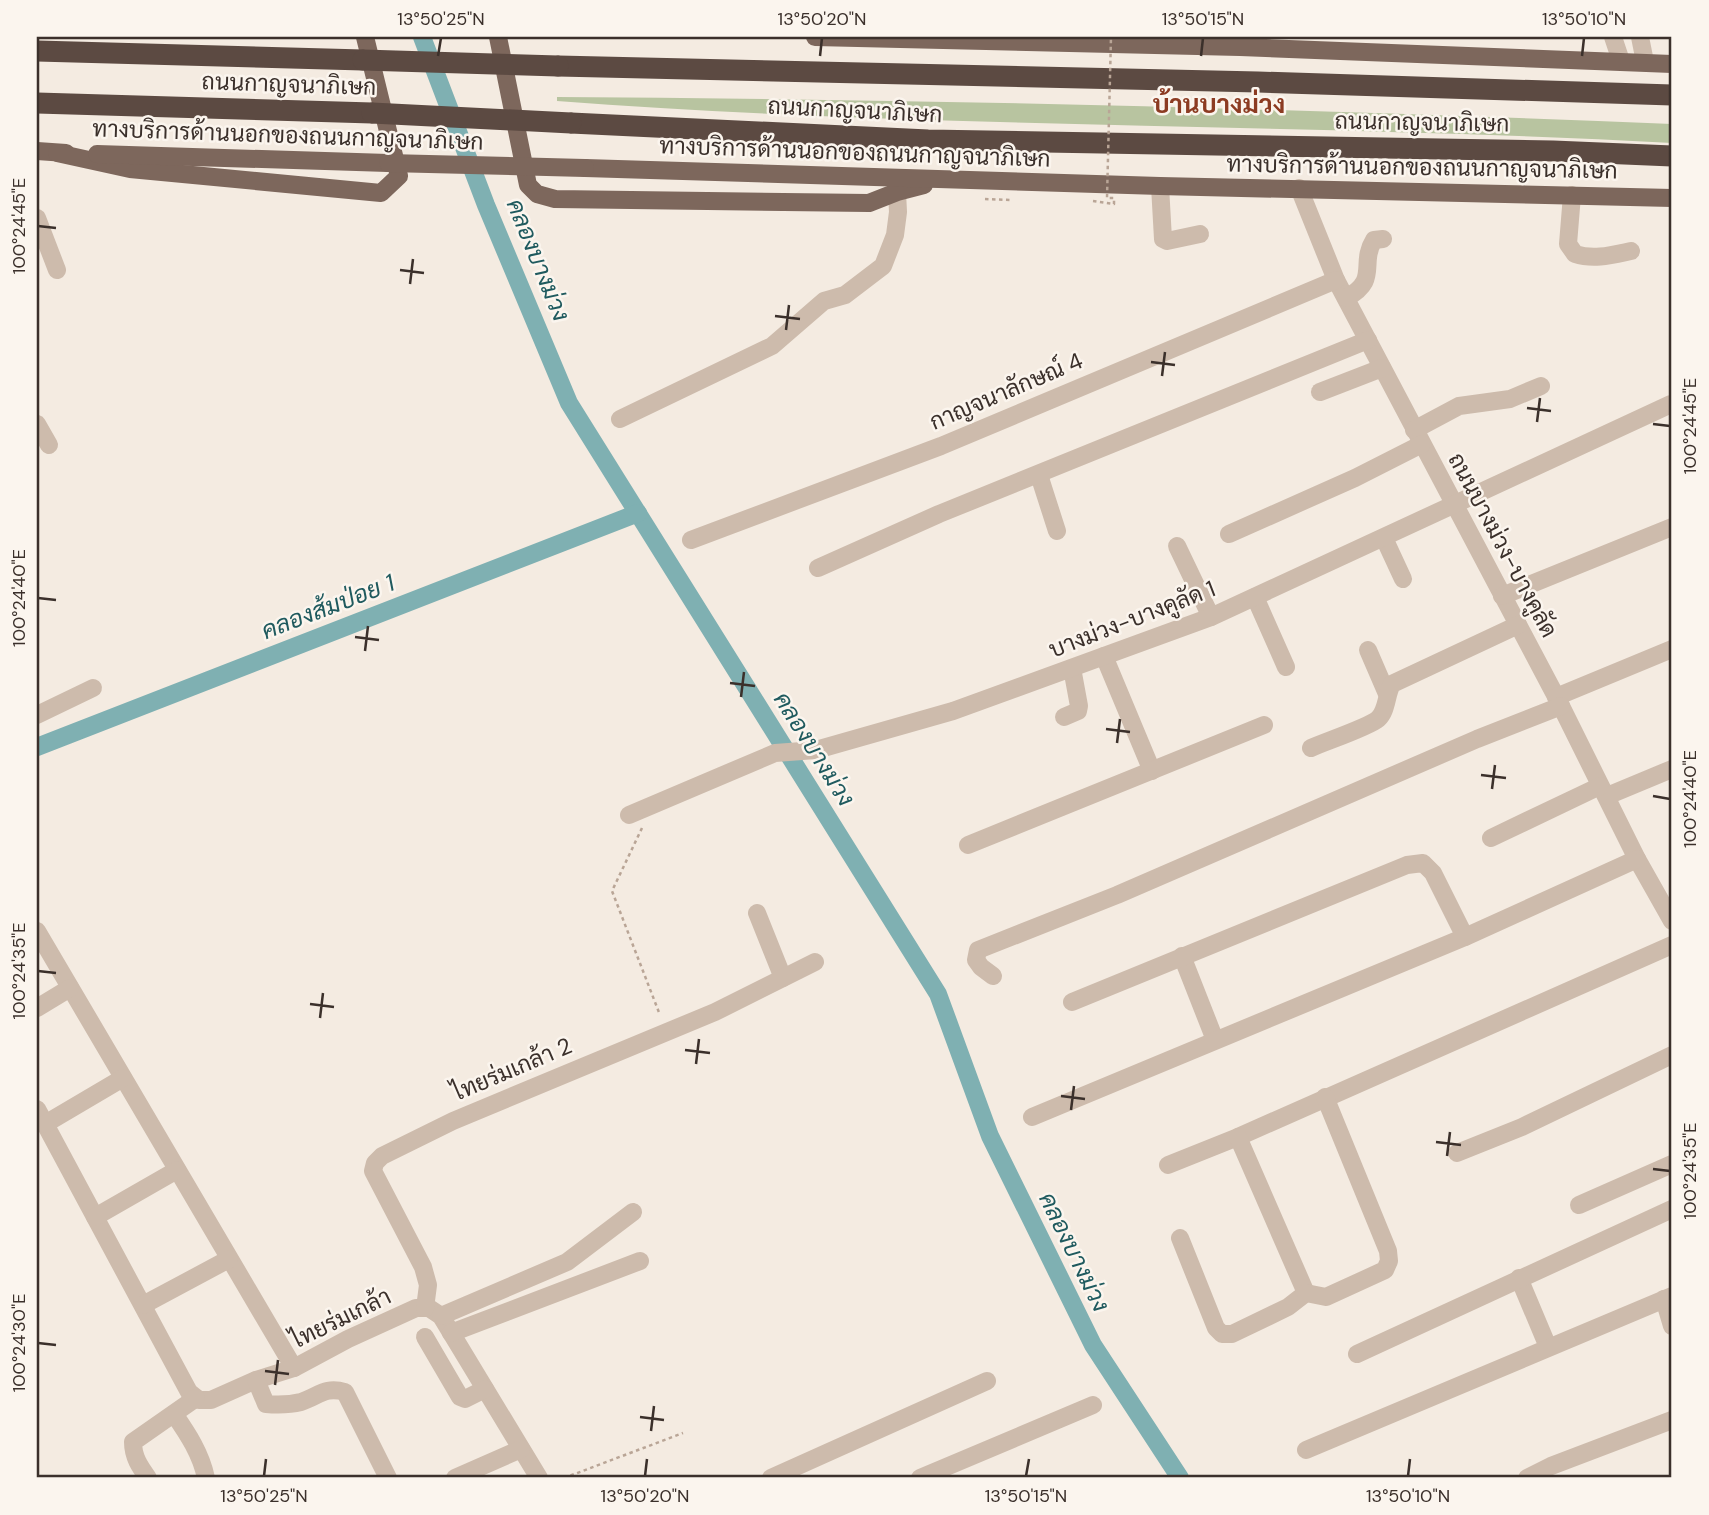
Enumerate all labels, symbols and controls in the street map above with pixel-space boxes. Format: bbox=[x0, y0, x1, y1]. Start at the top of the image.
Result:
text: 13°50'25"N bbox=[397, 7, 485, 31]
text: 13°50'20"N bbox=[778, 7, 866, 31]
text: 13°50'15"N bbox=[1162, 7, 1244, 31]
text: 13°50'10"N bbox=[1542, 7, 1626, 31]
street label: ถนนกาญจนาภิเษก bbox=[201, 66, 377, 102]
district label: บ้านบางม่วง bbox=[1153, 87, 1285, 121]
street label: ถนนกาญจนาภิเษก bbox=[767, 90, 943, 130]
street label: ถนนกาญจนาภิเษก bbox=[1334, 105, 1510, 139]
street label: ทางบริการด้านนอกของถนนกาญจนาภิเษก bbox=[92, 113, 484, 157]
street label: ทางบริการด้านนอกของถนนกาญจนาภิเษก bbox=[659, 130, 1051, 174]
street label: ทางบริการด้านนอกของถนนกาญจนาภิเษก bbox=[1226, 149, 1618, 185]
text: 100°24'45"E bbox=[7, 178, 31, 274]
water label: คลองบางม่วง bbox=[500, 194, 577, 326]
street label: กาญจนาลักษณ์ 4 bbox=[925, 344, 1087, 437]
text: 100°24'45"E bbox=[1678, 378, 1702, 474]
street label: ถนนบางม่วง-บางคูลัด bbox=[1440, 447, 1564, 644]
text: 100°24'40"E bbox=[7, 549, 31, 647]
water label: คลองส้มป่อย 1 bbox=[257, 567, 399, 646]
street label: บางม่วง-บางคูลัด 1 bbox=[1045, 573, 1220, 666]
water label: คลองบางม่วง bbox=[767, 686, 862, 812]
text: 100°24'40"E bbox=[1678, 750, 1702, 848]
text: 100°24'35"E bbox=[7, 923, 31, 1019]
street label: ไทยร่มเกล้า 2 bbox=[446, 1030, 576, 1108]
text: 100°24'35"E bbox=[1678, 1123, 1702, 1219]
water label: คลองบางม่วง bbox=[1032, 1187, 1117, 1317]
street label: ไทยร่มเกล้า bbox=[284, 1280, 396, 1356]
text: 100°24'30"E bbox=[7, 1294, 31, 1392]
text: 13°50'25"N bbox=[220, 1484, 308, 1508]
text: 13°50'20"N bbox=[601, 1484, 689, 1508]
text: 13°50'15"N bbox=[985, 1484, 1067, 1508]
text: 13°50'10"N bbox=[1366, 1484, 1450, 1508]

